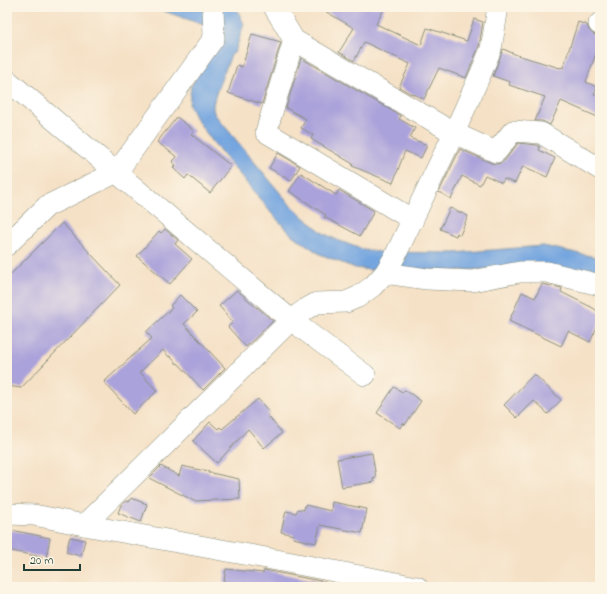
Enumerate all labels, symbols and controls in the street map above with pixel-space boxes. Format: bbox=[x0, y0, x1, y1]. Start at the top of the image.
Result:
scale bar bbox=[24, 546, 80, 572]
text: 20 m bbox=[30, 552, 53, 570]

